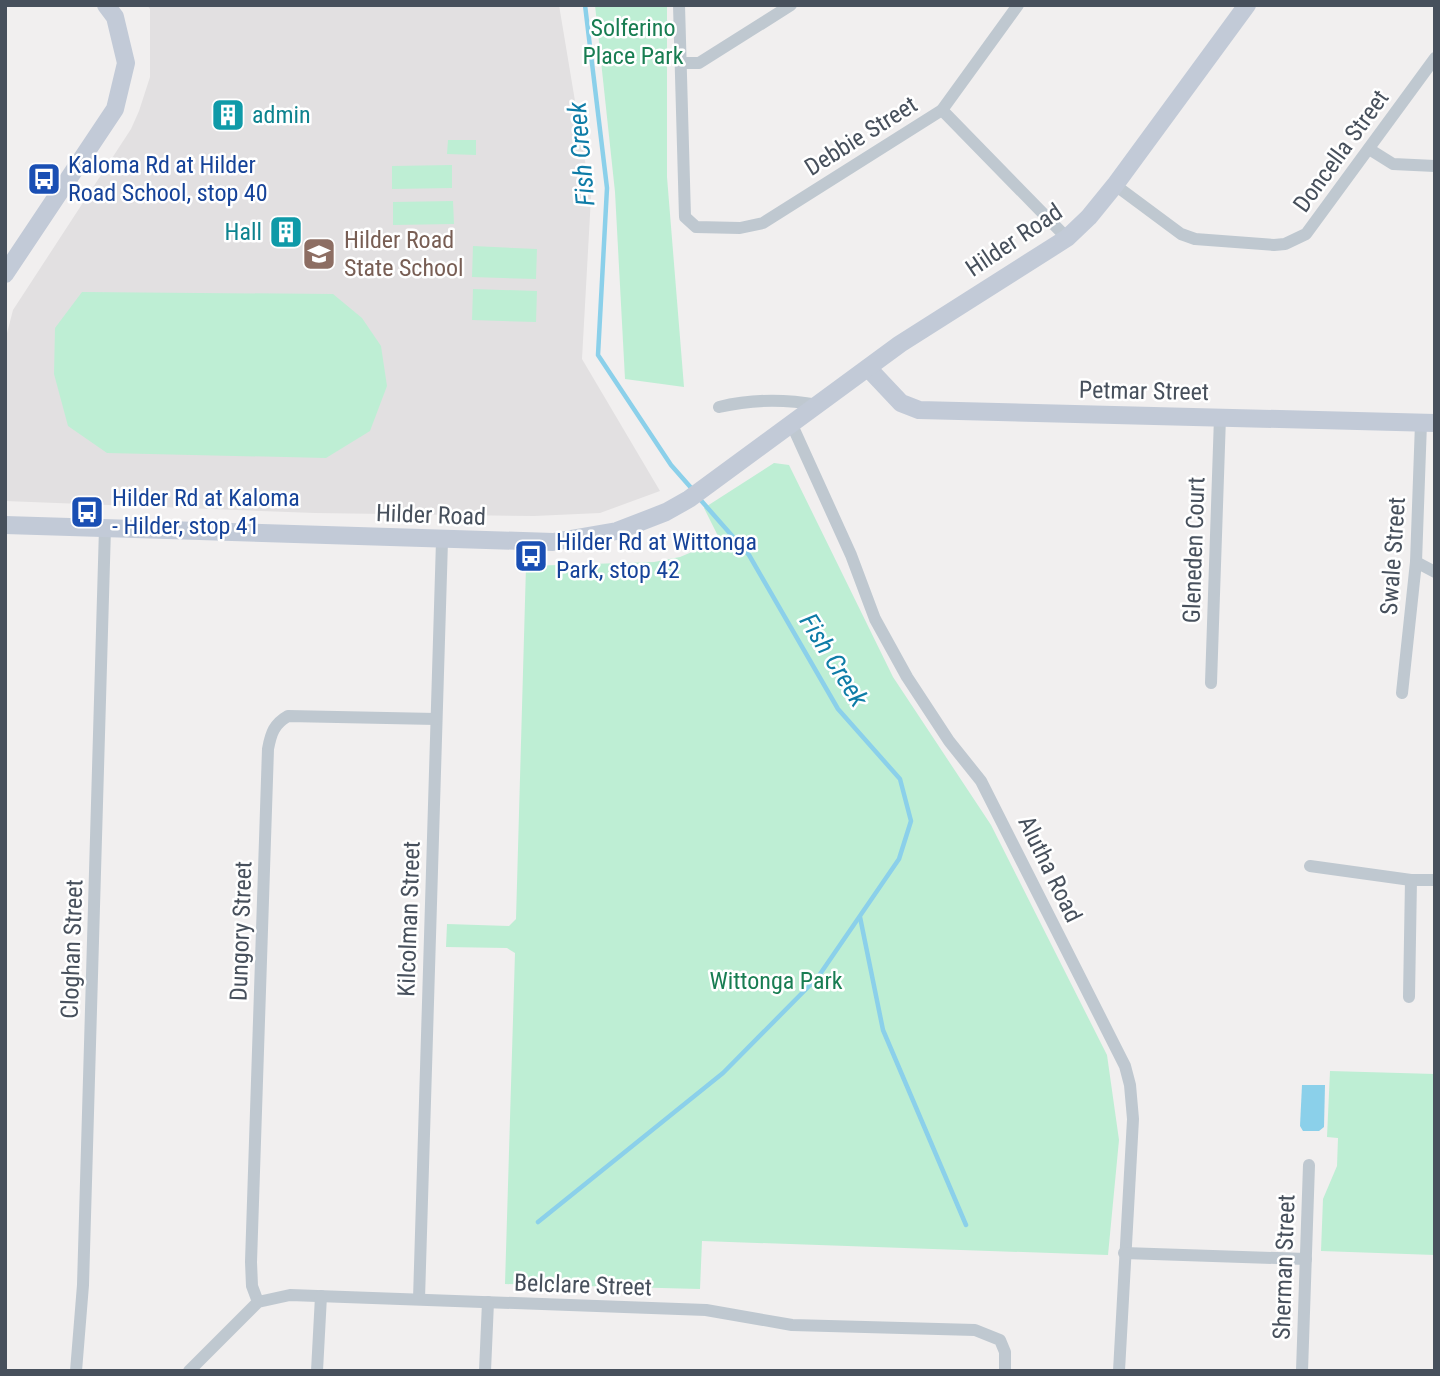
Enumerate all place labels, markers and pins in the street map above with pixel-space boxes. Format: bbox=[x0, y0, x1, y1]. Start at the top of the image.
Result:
building icon: admin bbox=[209, 96, 247, 134]
place label: admin bbox=[252, 101, 311, 129]
place label: Kaloma Rd at Hilder Road School, stop 40 bbox=[68, 151, 268, 207]
bus stop icon: Kaloma Rd at Hilder Road School, stop 40 bbox=[25, 160, 63, 198]
building icon: Hall bbox=[267, 213, 305, 251]
place label: Hall bbox=[225, 218, 262, 246]
place label: Hilder Road State School bbox=[344, 226, 464, 282]
school or university icon: Hilder Road State School bbox=[300, 235, 338, 273]
place label: Hilder Rd at Kaloma - Hilder, stop 41 bbox=[112, 484, 300, 540]
bus stop icon: Hilder Rd at Kaloma - Hilder, stop 41 bbox=[68, 493, 106, 531]
place label: Hilder Rd at Wittonga Park, stop 42 bbox=[556, 528, 757, 584]
bus stop icon: Hilder Rd at Wittonga Park, stop 42 bbox=[512, 537, 550, 575]

